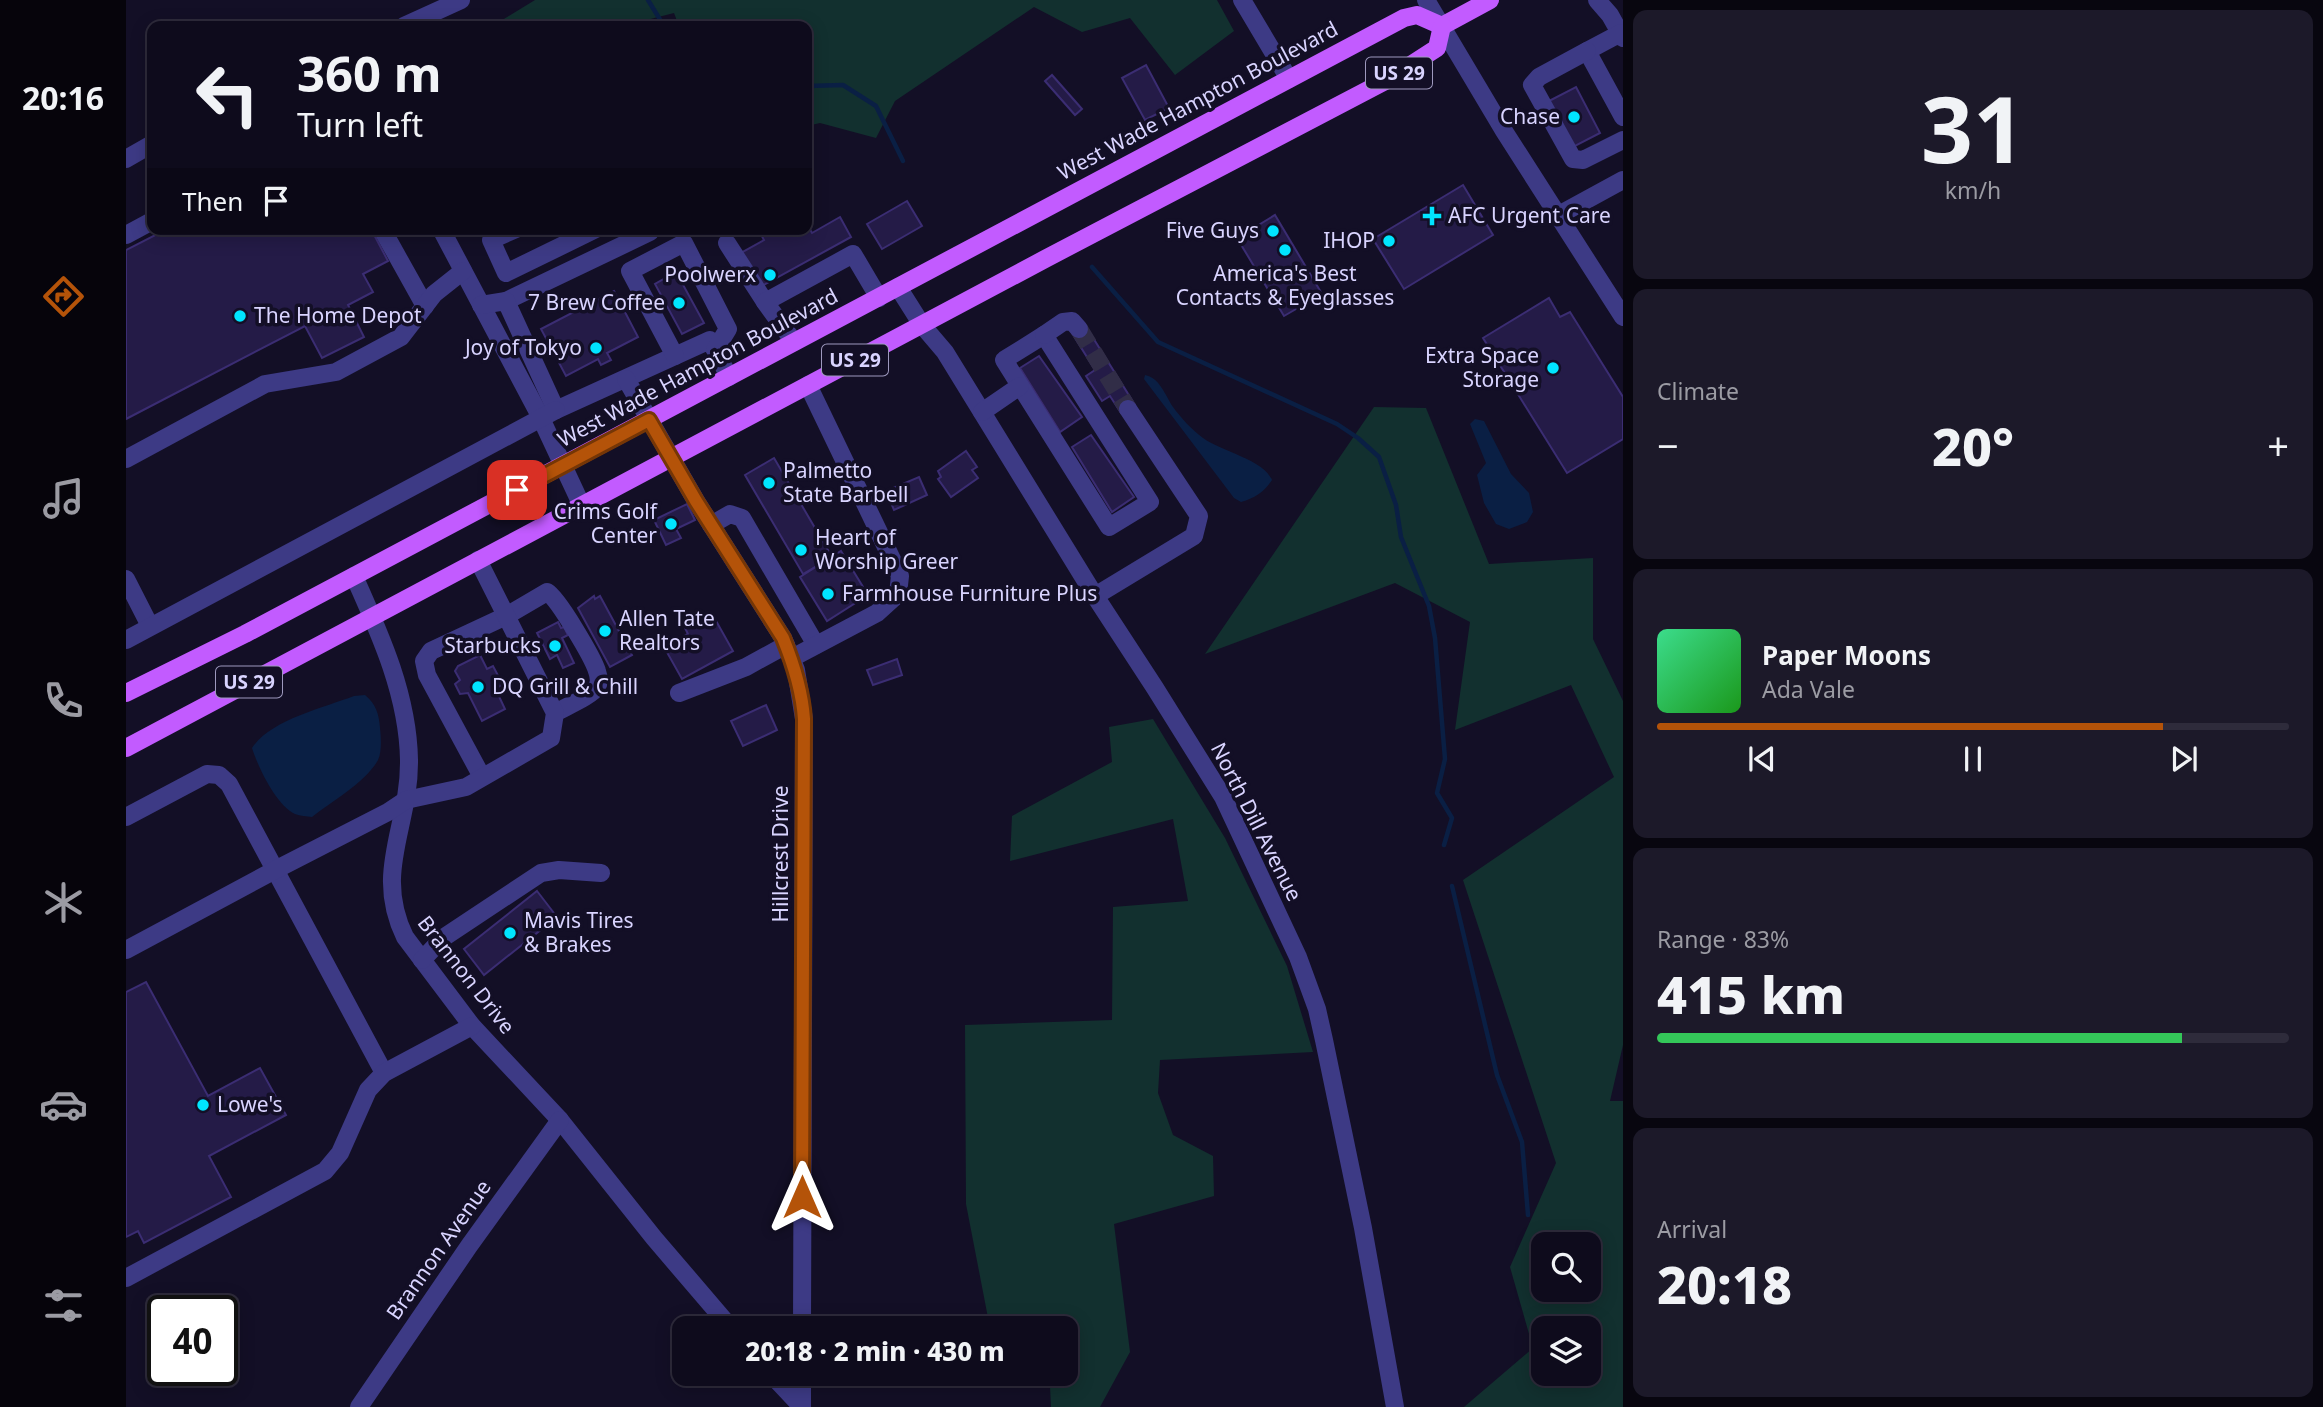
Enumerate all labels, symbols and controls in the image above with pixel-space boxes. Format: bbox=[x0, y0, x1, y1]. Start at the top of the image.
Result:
street label: West Wade Hampton Boulevard bbox=[1053, 14, 1343, 186]
text: 360 m bbox=[297, 40, 442, 106]
icon: left bbox=[182, 49, 273, 140]
road number: US 29 bbox=[1366, 58, 1432, 88]
text: 31 bbox=[1921, 66, 2025, 190]
text: 20:16 bbox=[22, 76, 104, 119]
place label: Chase bbox=[1500, 102, 1560, 130]
text: Turn left bbox=[297, 103, 423, 146]
marker: Chase bbox=[1566, 109, 1582, 125]
text: km/h bbox=[1945, 174, 2001, 206]
icon: arrive bbox=[257, 182, 295, 220]
text: Then bbox=[182, 183, 243, 219]
place label: AFC Urgent Care bbox=[1448, 201, 1611, 229]
marker: AFC Urgent Care bbox=[1422, 206, 1442, 226]
place label: Five Guys bbox=[1166, 216, 1259, 244]
marker: Five Guys bbox=[1265, 223, 1281, 239]
place label: IHOP bbox=[1323, 226, 1375, 254]
marker: IHOP bbox=[1381, 233, 1397, 249]
marker: America's Best Contacts & Eyeglasses bbox=[1277, 242, 1293, 258]
place label: America's Best Contacts & Eyeglasses bbox=[1176, 259, 1394, 311]
place label: Poolwerx bbox=[664, 260, 756, 288]
marker: Poolwerx bbox=[762, 267, 778, 283]
icon: directions bbox=[39, 272, 88, 321]
street label: West Wade Hampton Boulevard bbox=[553, 281, 843, 453]
place label: 7 Brew Coffee bbox=[528, 288, 665, 316]
marker: 7 Brew Coffee bbox=[671, 295, 687, 311]
place label: The Home Depot bbox=[254, 301, 422, 329]
marker: The Home Depot bbox=[232, 308, 248, 324]
place label: Joy of Tokyo bbox=[463, 333, 582, 361]
marker: Joy of Tokyo bbox=[588, 340, 604, 356]
place label: Extra Space Storage bbox=[1425, 341, 1539, 393]
road number: US 29 bbox=[822, 344, 888, 376]
marker: Extra Space Storage bbox=[1545, 360, 1561, 376]
text: Climate bbox=[1657, 375, 1739, 407]
text: 20° bbox=[1932, 410, 2014, 481]
text: − bbox=[1657, 419, 1679, 471]
text: + bbox=[2267, 419, 2289, 471]
place label: Palmetto State Barbell bbox=[783, 456, 908, 508]
pin bbox=[487, 460, 547, 520]
icon: arrive bbox=[498, 471, 536, 509]
icon: music bbox=[39, 474, 88, 523]
marker: Palmetto State Barbell bbox=[761, 475, 777, 491]
place label: Crims Golf Center bbox=[554, 497, 659, 549]
marker: Crims Golf Center bbox=[663, 516, 679, 532]
place label: Heart of Worship Greer bbox=[815, 523, 959, 575]
marker: Heart of Worship Greer bbox=[793, 542, 809, 558]
place label: Farmhouse Furniture Plus bbox=[842, 579, 1097, 607]
marker: Farmhouse Furniture Plus bbox=[820, 586, 836, 602]
place label: Allen Tate Realtors bbox=[619, 604, 715, 656]
marker: Allen Tate Realtors bbox=[597, 623, 613, 639]
place label: Starbucks bbox=[444, 631, 541, 659]
text: Paper Moons bbox=[1762, 637, 1931, 673]
marker: Starbucks bbox=[547, 638, 563, 654]
road number: US 29 bbox=[216, 666, 282, 698]
place label: DQ Grill & Chill bbox=[492, 672, 638, 700]
text: Ada Vale bbox=[1762, 673, 1855, 705]
icon: phone bbox=[39, 676, 88, 725]
marker: DQ Grill & Chill bbox=[470, 679, 486, 695]
street label: North Dill Avenue bbox=[1205, 738, 1309, 905]
icon: previous bbox=[1743, 740, 1781, 778]
icon: pause bbox=[1954, 740, 1992, 778]
icon: next bbox=[2165, 740, 2203, 778]
street label: Hillcrest Drive bbox=[766, 785, 794, 923]
icon: climate bbox=[39, 878, 88, 927]
place label: Mavis Tires & Brakes bbox=[524, 906, 634, 958]
street label: Brannon Drive bbox=[412, 910, 522, 1039]
text: Range · 83% bbox=[1657, 923, 1789, 955]
marker: Mavis Tires & Brakes bbox=[502, 925, 518, 941]
text: 415 km bbox=[1657, 958, 1845, 1029]
icon: car bbox=[39, 1080, 88, 1129]
place label: Lowe's bbox=[217, 1090, 283, 1118]
marker: Lowe's bbox=[195, 1097, 211, 1113]
position arrow bbox=[765, 1160, 839, 1234]
street label: Brannon Avenue bbox=[380, 1174, 497, 1325]
text: Arrival bbox=[1657, 1213, 1727, 1245]
map controls bbox=[1531, 1232, 1601, 1386]
button: search bbox=[1531, 1232, 1601, 1302]
text: 20:18 bbox=[1657, 1248, 1792, 1319]
icon: filters bbox=[39, 1281, 88, 1330]
speed limit sign: 40 bbox=[147, 1295, 238, 1386]
button: layers bbox=[1531, 1316, 1601, 1386]
text: 20:18 · 2 min · 430 m bbox=[745, 1333, 1005, 1369]

